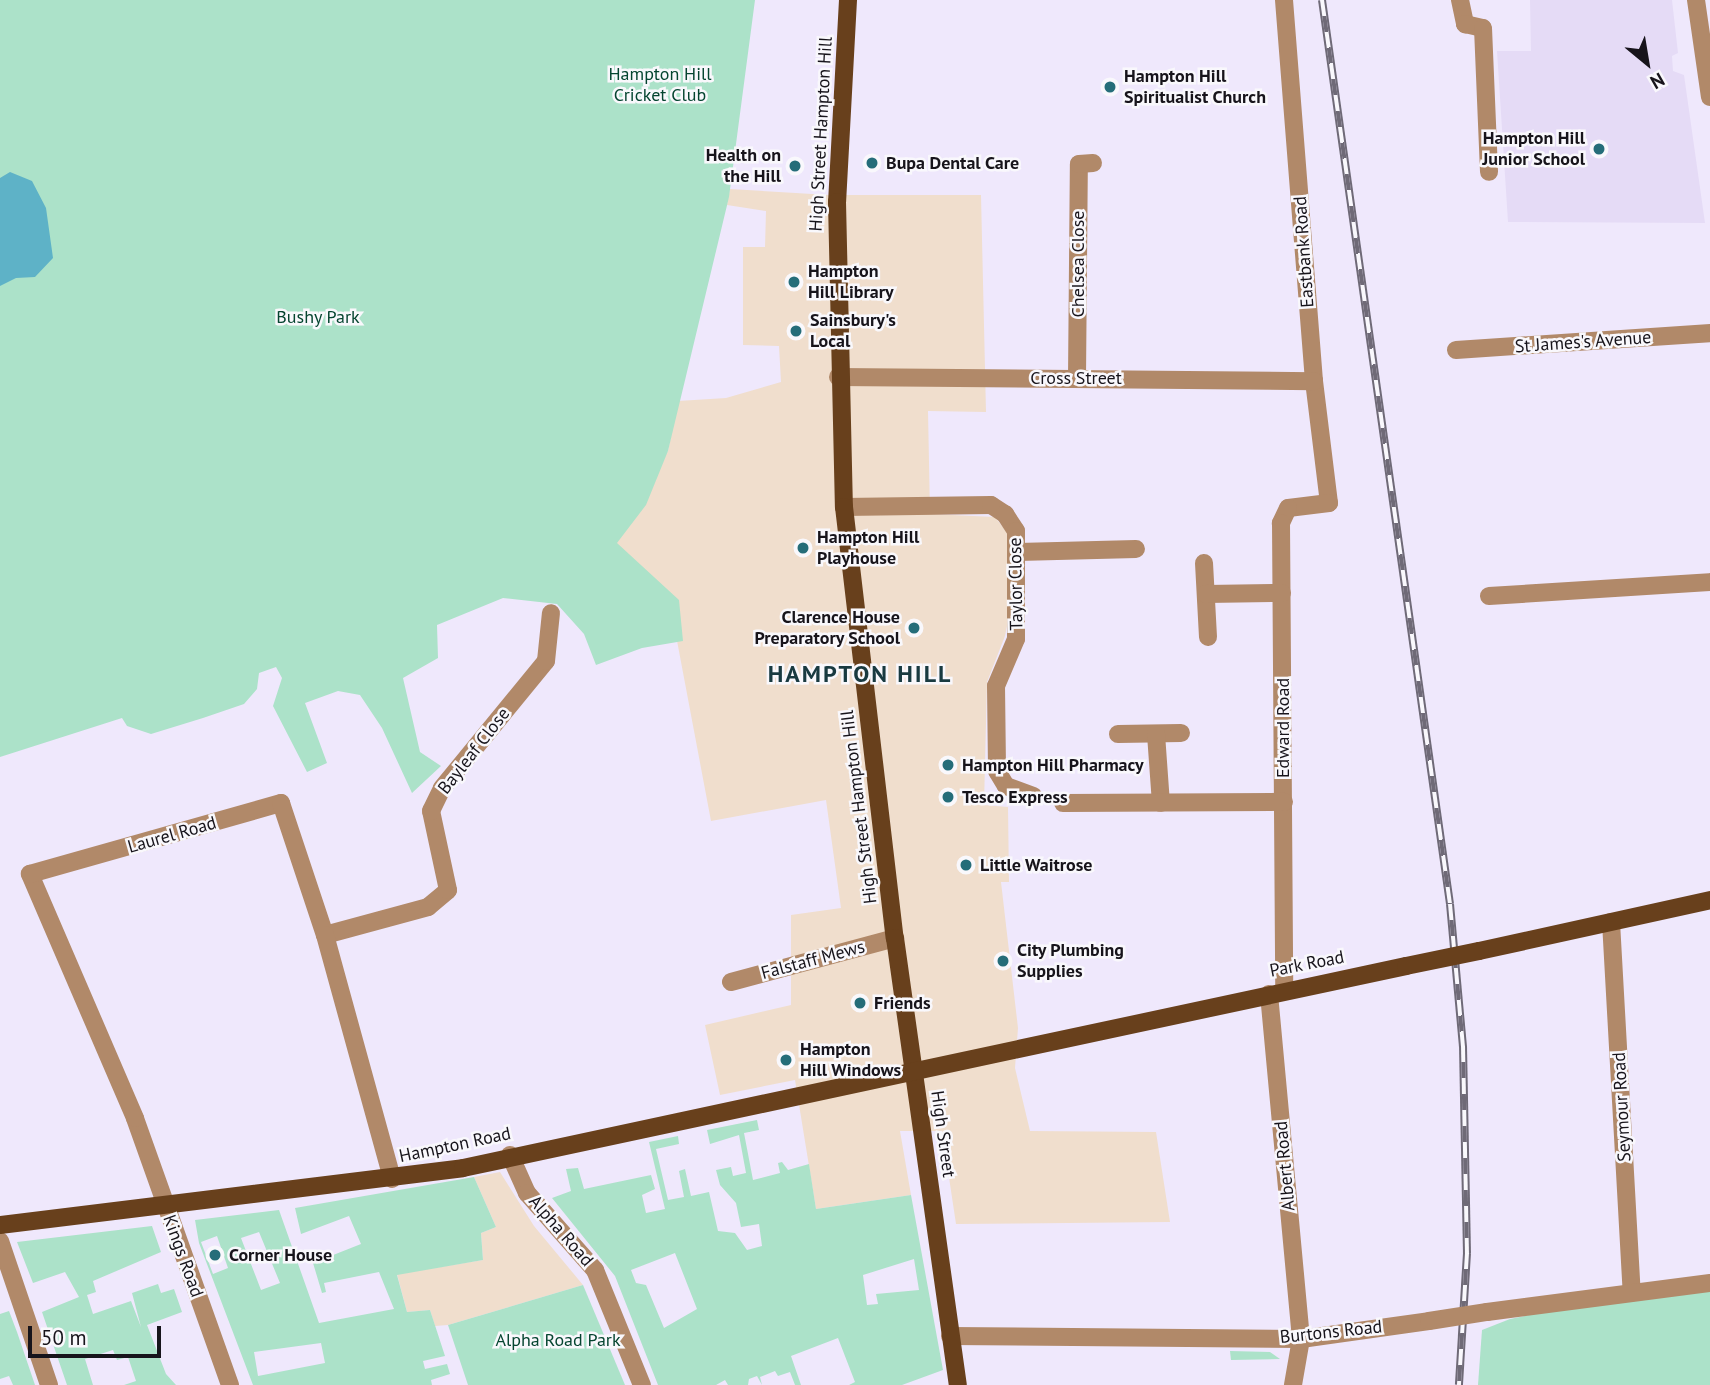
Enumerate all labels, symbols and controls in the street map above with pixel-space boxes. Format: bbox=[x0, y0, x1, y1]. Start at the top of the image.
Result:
north arrow bbox=[1612, 28, 1682, 98]
street label: High Street Hampton Hill bbox=[805, 36, 837, 232]
park label: Hampton Hill Cricket Club bbox=[608, 64, 712, 106]
place label: Hampton Hill Spiritualist Church bbox=[1124, 66, 1266, 108]
text: N bbox=[1646, 68, 1669, 95]
marker: Hampton Hill Spiritualist Church bbox=[1102, 79, 1118, 95]
place label: Hampton Hill Junior School bbox=[1482, 128, 1585, 170]
marker: Hampton Hill Junior School bbox=[1591, 141, 1607, 157]
place label: Health on the Hill bbox=[706, 145, 781, 188]
place label: Bupa Dental Care bbox=[886, 152, 1019, 174]
marker: Bupa Dental Care bbox=[864, 155, 880, 171]
marker: Health on the Hill bbox=[787, 158, 803, 174]
street label: Eastbank Road bbox=[1289, 195, 1319, 309]
street label: Chelsea Close bbox=[1067, 211, 1089, 317]
place label: Hampton Hill Library bbox=[808, 261, 894, 304]
marker: Hampton Hill Library bbox=[786, 274, 802, 290]
park label: Bushy Park bbox=[276, 306, 360, 328]
place label: Sainsbury's Local bbox=[810, 310, 896, 352]
marker: Sainsbury's Local bbox=[788, 323, 804, 339]
street label: St James's Avenue bbox=[1514, 326, 1652, 358]
street label: Cross Street bbox=[1030, 367, 1122, 389]
place label: Hampton Hill Playhouse bbox=[817, 527, 919, 570]
street label: Taylor Close bbox=[1004, 537, 1028, 631]
marker: Hampton Hill Playhouse bbox=[795, 540, 811, 556]
place label: Clarence House Preparatory School bbox=[754, 607, 900, 650]
marker: Clarence House Preparatory School bbox=[906, 620, 922, 636]
district label: HAMPTON HILL bbox=[769, 660, 951, 688]
street label: Edward Road bbox=[1272, 678, 1294, 778]
street label: Bayleaf Close bbox=[434, 704, 514, 798]
street label: High Street Hampton Hill bbox=[836, 709, 882, 905]
place label: Hampton Hill Pharmacy bbox=[962, 754, 1144, 776]
marker: Hampton Hill Pharmacy bbox=[940, 757, 956, 773]
place label: Tesco Express bbox=[962, 786, 1068, 808]
marker: Tesco Express bbox=[940, 789, 956, 805]
street label: Laurel Road bbox=[125, 812, 219, 858]
place label: Little Waitrose bbox=[980, 854, 1093, 876]
marker: Little Waitrose bbox=[958, 857, 974, 873]
street label: Falstaff Mews bbox=[759, 936, 867, 984]
place label: City Plumbing Supplies bbox=[1017, 940, 1125, 982]
street label: Park Road bbox=[1268, 946, 1346, 982]
marker: City Plumbing Supplies bbox=[995, 953, 1011, 969]
place label: Friends bbox=[874, 992, 931, 1014]
marker: Friends bbox=[852, 995, 868, 1011]
place label: Hampton Hill Windows bbox=[800, 1039, 902, 1082]
marker: Hampton Hill Windows bbox=[778, 1052, 794, 1068]
street label: Seymour Road bbox=[1608, 1052, 1636, 1162]
street label: High Street bbox=[926, 1089, 960, 1179]
street label: Albert Road bbox=[1270, 1120, 1300, 1212]
street label: Hampton Road bbox=[397, 1123, 513, 1167]
street label: Alpha Road bbox=[524, 1191, 598, 1271]
street label: Kings Road bbox=[158, 1212, 208, 1300]
place label: Corner House bbox=[229, 1244, 332, 1266]
marker: Corner House bbox=[207, 1247, 223, 1263]
scale bar bbox=[32, 1312, 164, 1356]
street label: Burtons Road bbox=[1279, 1316, 1383, 1348]
text: 50 m bbox=[41, 1324, 87, 1351]
park label: Alpha Road Park bbox=[495, 1329, 621, 1351]

